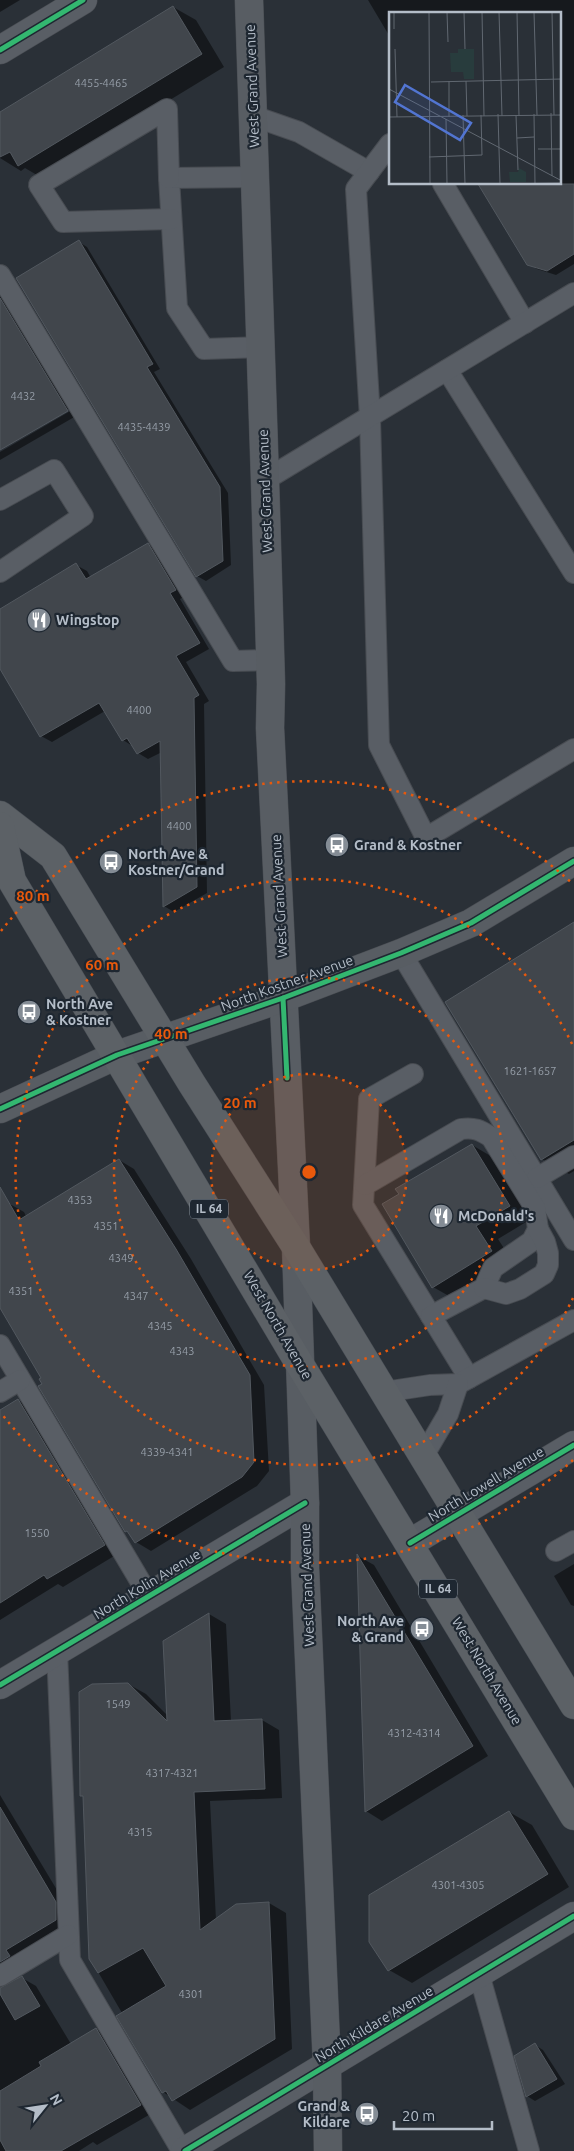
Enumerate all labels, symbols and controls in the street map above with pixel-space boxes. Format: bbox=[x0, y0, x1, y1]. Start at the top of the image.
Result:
inset map bbox=[389, 12, 562, 185]
street label: West Grand Avenue bbox=[242, 24, 262, 148]
house number: 4455-4465 bbox=[75, 77, 127, 89]
house number: 4432 bbox=[11, 390, 35, 402]
house number: 4435-4439 bbox=[118, 421, 170, 433]
street label: West Grand Avenue bbox=[255, 429, 275, 553]
restaurant icon: Wingstop bbox=[26, 607, 52, 633]
place label: Wingstop bbox=[56, 612, 119, 628]
house number: 4400 bbox=[127, 704, 151, 716]
house number: 4400 bbox=[167, 820, 191, 832]
bus stop icon: Grand & Kostner bbox=[324, 832, 350, 858]
street label: West Grand Avenue bbox=[268, 834, 290, 958]
place label: Grand & Kostner bbox=[354, 837, 462, 853]
place label: North Ave & Kostner/Grand bbox=[128, 846, 224, 878]
bus stop icon: North Ave & Kostner/Grand bbox=[98, 849, 124, 875]
text: 80 m bbox=[16, 887, 50, 904]
street label: North Kostner Avenue bbox=[219, 952, 355, 1014]
text: 60 m bbox=[85, 956, 119, 973]
place label: North Ave & Kostner bbox=[46, 996, 113, 1028]
bus stop icon: North Ave & Kostner bbox=[16, 999, 42, 1025]
text: 40 m bbox=[154, 1025, 188, 1042]
house number: 1621-1657 bbox=[504, 1065, 556, 1077]
text: 20 m bbox=[223, 1094, 257, 1111]
centre of rings bbox=[300, 1163, 318, 1181]
house number: 4353 bbox=[68, 1194, 92, 1206]
road number: IL 64 bbox=[190, 1200, 228, 1218]
restaurant icon: McDonald's bbox=[428, 1203, 454, 1229]
place label: McDonald's bbox=[458, 1208, 535, 1224]
house number: 4351 bbox=[94, 1220, 118, 1232]
house number: 4349 bbox=[109, 1252, 133, 1264]
street label: West North Avenue bbox=[240, 1268, 316, 1382]
house number: 4351 bbox=[9, 1285, 33, 1297]
house number: 4347 bbox=[124, 1290, 148, 1302]
house number: 4345 bbox=[148, 1320, 172, 1332]
house number: 4343 bbox=[170, 1345, 194, 1357]
street label: North Lowell Avenue bbox=[425, 1443, 547, 1525]
house number: 4339-4341 bbox=[141, 1446, 193, 1458]
street label: West Grand Avenue bbox=[297, 1523, 317, 1647]
house number: 1550 bbox=[25, 1527, 49, 1539]
street label: North Kolin Avenue bbox=[91, 1546, 203, 1622]
road number: IL 64 bbox=[419, 1580, 457, 1598]
place label: North Ave & Grand bbox=[337, 1613, 404, 1645]
street label: West North Avenue bbox=[449, 1614, 525, 1728]
bus stop icon: North Ave & Grand bbox=[409, 1616, 435, 1642]
house number: 1549 bbox=[106, 1698, 130, 1710]
house number: 4312-4314 bbox=[388, 1727, 440, 1739]
house number: 4317-4321 bbox=[146, 1767, 198, 1779]
house number: 4315 bbox=[128, 1826, 152, 1838]
house number: 4301-4305 bbox=[432, 1879, 484, 1891]
street label: North Kildare Avenue bbox=[312, 1982, 436, 2066]
house number: 4301 bbox=[179, 1988, 203, 2000]
north arrow bbox=[20, 2081, 70, 2131]
text: N bbox=[47, 2091, 66, 2108]
place label: Grand & Kildare bbox=[297, 2098, 350, 2130]
scale bar bbox=[394, 2098, 492, 2130]
bus stop icon: Grand & Kildare bbox=[354, 2101, 380, 2127]
text: 20 m bbox=[402, 2107, 435, 2124]

